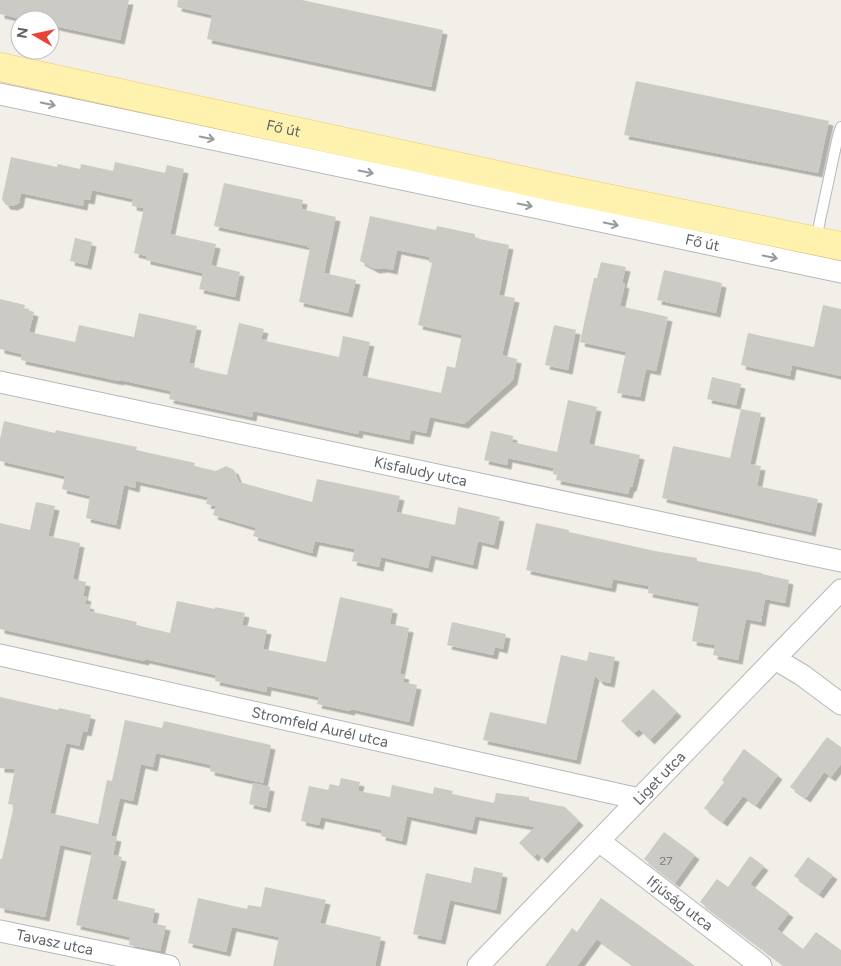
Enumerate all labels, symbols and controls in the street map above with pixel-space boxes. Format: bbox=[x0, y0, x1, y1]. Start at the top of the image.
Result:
north arrow bbox=[10, 10, 60, 60]
text: N bbox=[13, 26, 32, 40]
one-way arrow bbox=[39, 100, 55, 110]
street label: Fő út bbox=[265, 116, 303, 141]
one-way arrow bbox=[198, 134, 214, 143]
one-way arrow bbox=[357, 167, 373, 177]
one-way arrow bbox=[516, 201, 532, 210]
one-way arrow bbox=[602, 219, 618, 229]
street label: Fő út bbox=[684, 230, 722, 255]
one-way arrow bbox=[761, 253, 777, 262]
street label: Kisfaludy utca bbox=[372, 453, 469, 490]
street label: Stromfeld Aurél utca bbox=[250, 703, 390, 751]
street label: Liget utca bbox=[629, 748, 689, 809]
house number: 27 bbox=[659, 854, 673, 868]
street label: Ifjúság utca bbox=[643, 872, 717, 935]
street label: Tavasz utca bbox=[15, 926, 95, 959]

